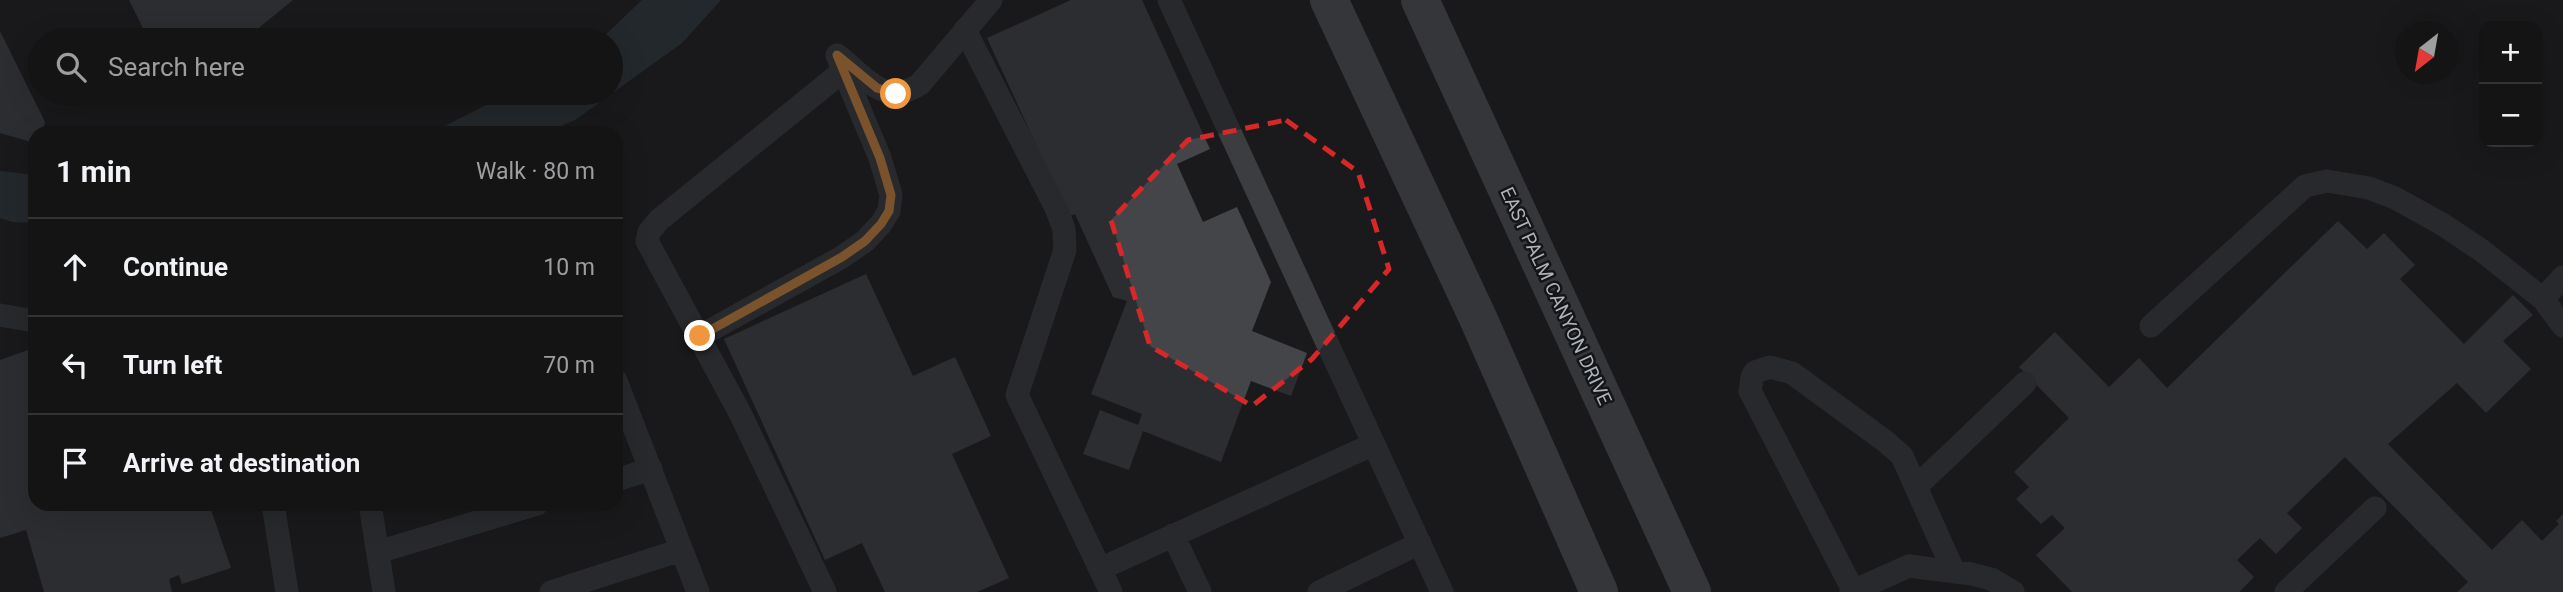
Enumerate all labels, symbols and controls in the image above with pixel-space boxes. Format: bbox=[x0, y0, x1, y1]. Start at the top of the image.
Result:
north arrow bbox=[2395, 21, 2458, 84]
map controls bbox=[2479, 21, 2542, 147]
button: + bbox=[2479, 21, 2542, 84]
search box bbox=[28, 28, 623, 105]
icon: search bbox=[52, 48, 90, 86]
text: Search here bbox=[108, 52, 245, 82]
route start bbox=[880, 78, 911, 109]
button: − bbox=[2479, 84, 2542, 147]
text: 1 min bbox=[56, 154, 131, 189]
text: Walk · 80 m bbox=[476, 158, 595, 185]
street label: EAST PALM CANYON DRIVE bbox=[1495, 183, 1617, 409]
icon: ahead bbox=[56, 248, 94, 286]
text: Continue bbox=[123, 252, 228, 282]
text: 10 m bbox=[543, 254, 595, 281]
route end bbox=[684, 320, 715, 351]
icon: left bbox=[56, 346, 94, 384]
text: Turn left bbox=[123, 350, 222, 380]
text: 70 m bbox=[543, 352, 595, 379]
icon: arrive bbox=[56, 444, 94, 482]
text: Arrive at destination bbox=[123, 448, 360, 478]

